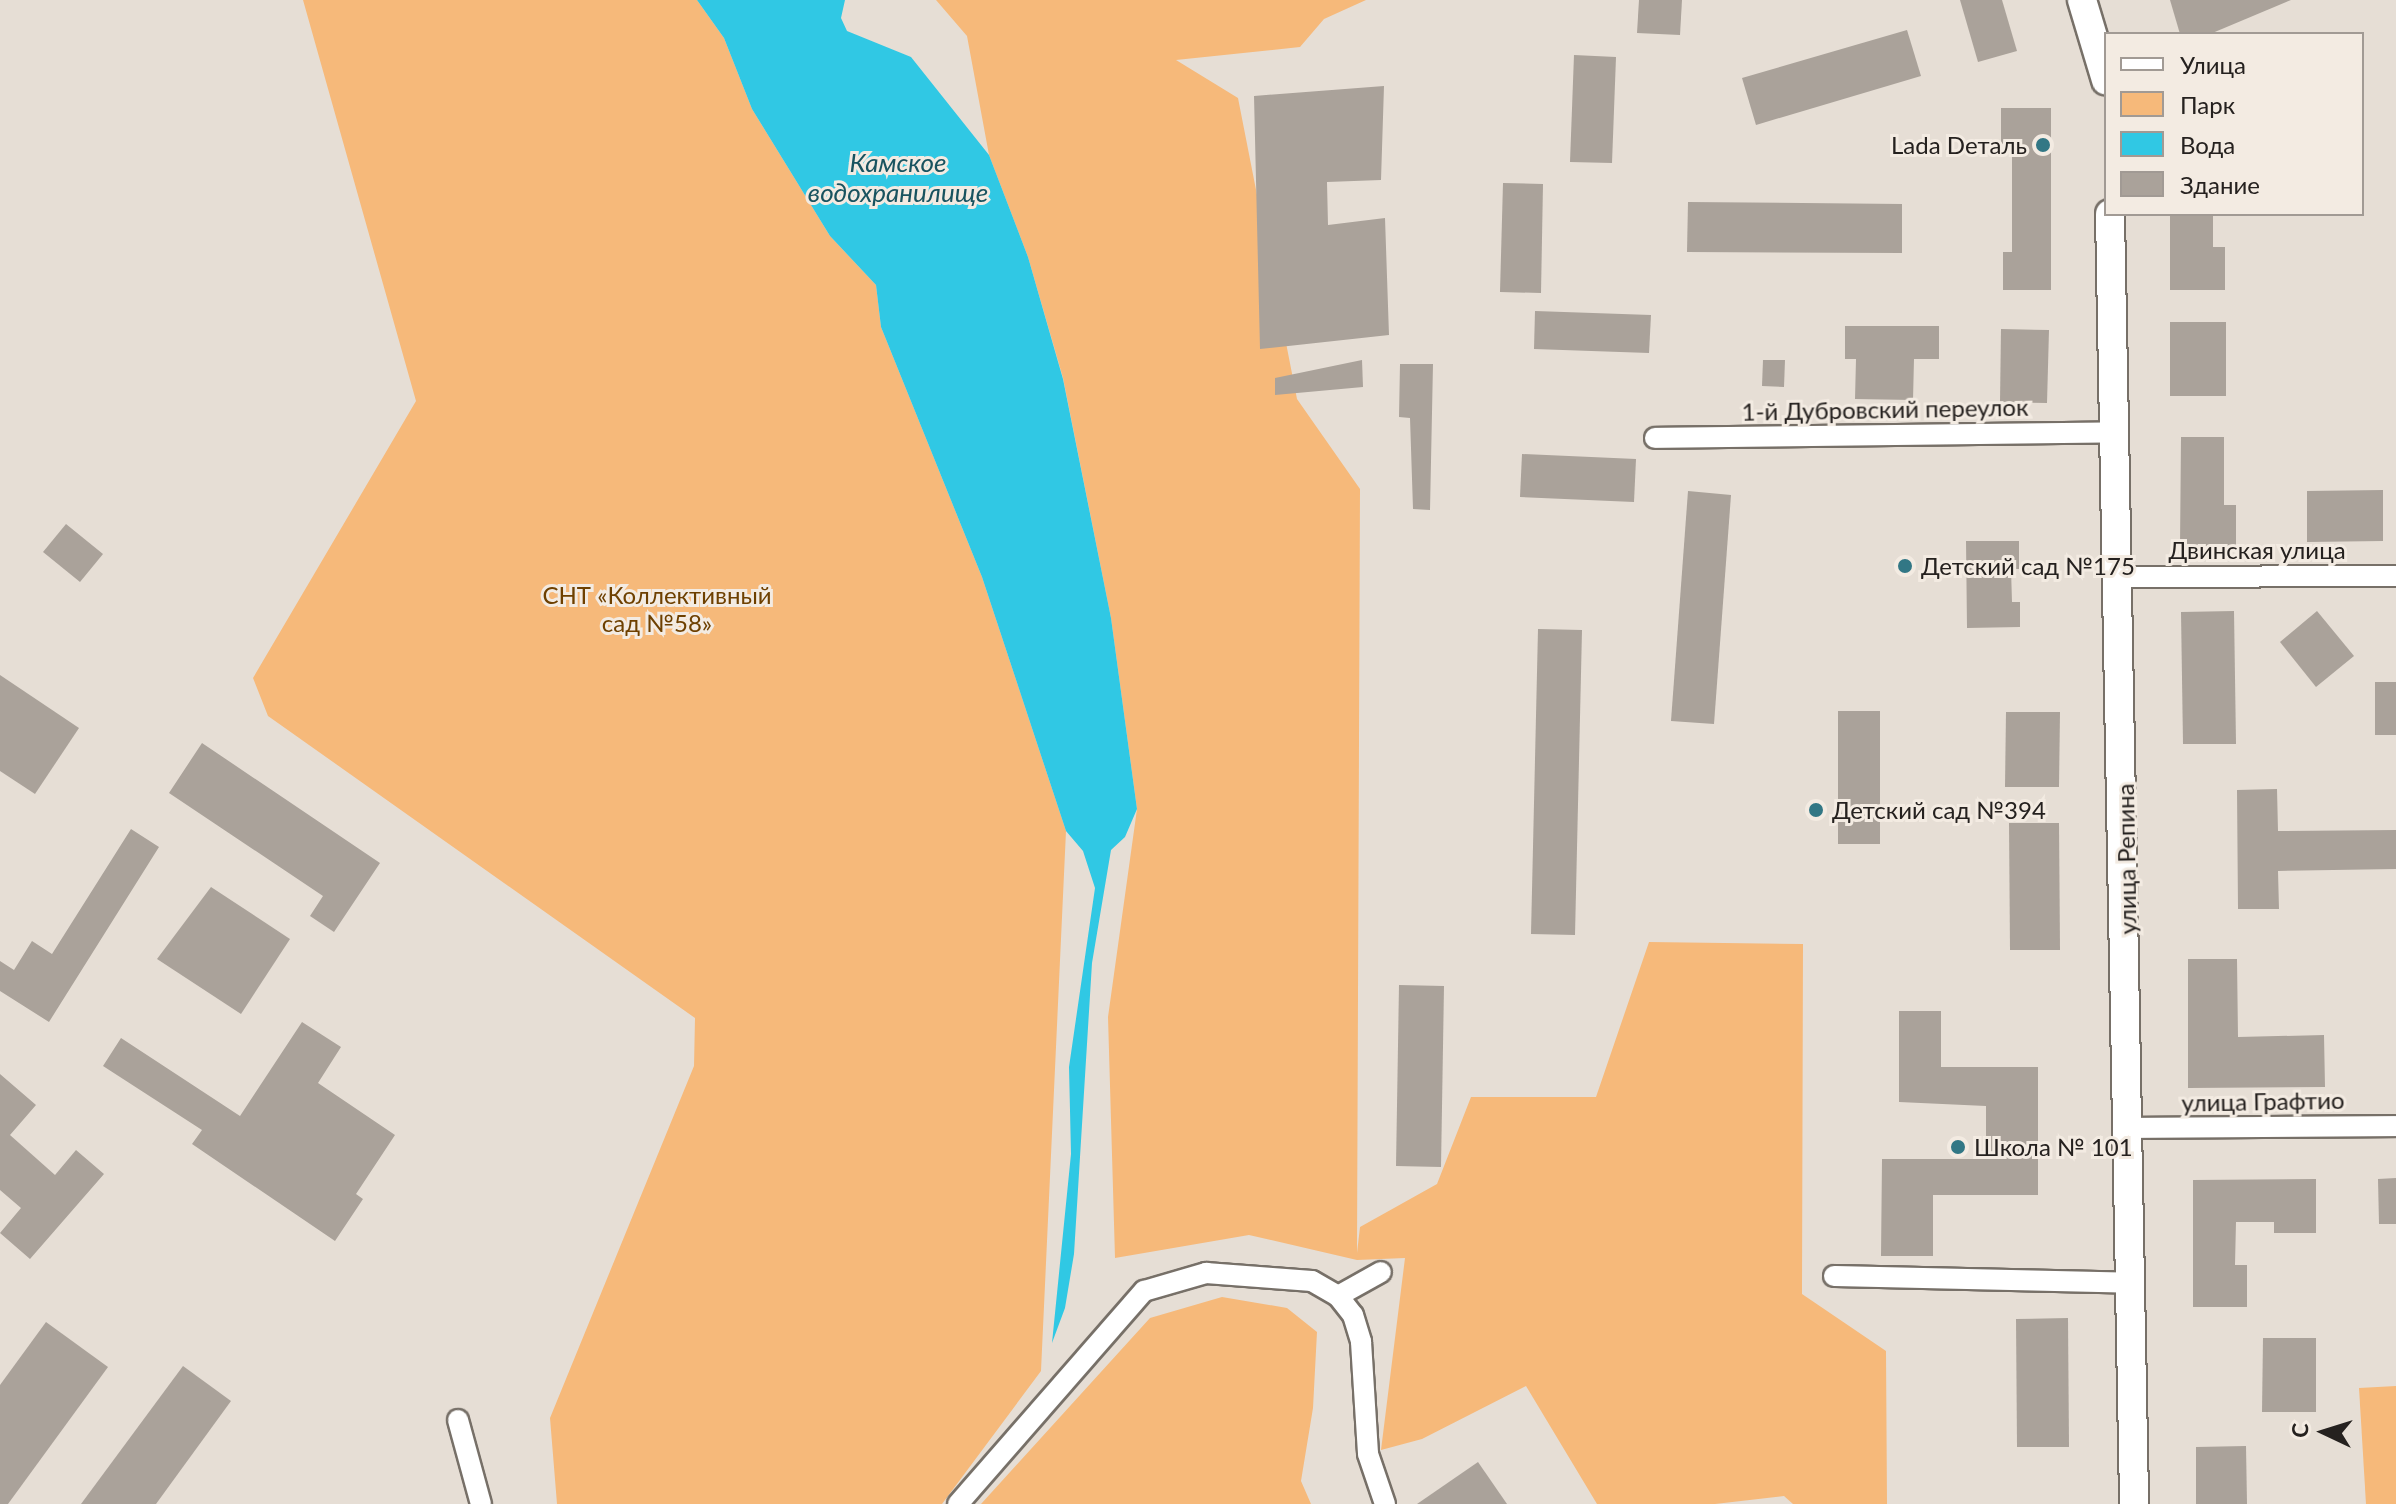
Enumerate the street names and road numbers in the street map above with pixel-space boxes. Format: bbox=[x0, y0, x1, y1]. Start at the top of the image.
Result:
street label: 1-й Дубровский переулок bbox=[1741, 392, 2029, 426]
street label: Двинская улица bbox=[2168, 536, 2346, 564]
street label: улица Репина bbox=[2110, 783, 2142, 935]
street label: улица Графтио bbox=[2181, 1085, 2345, 1117]

